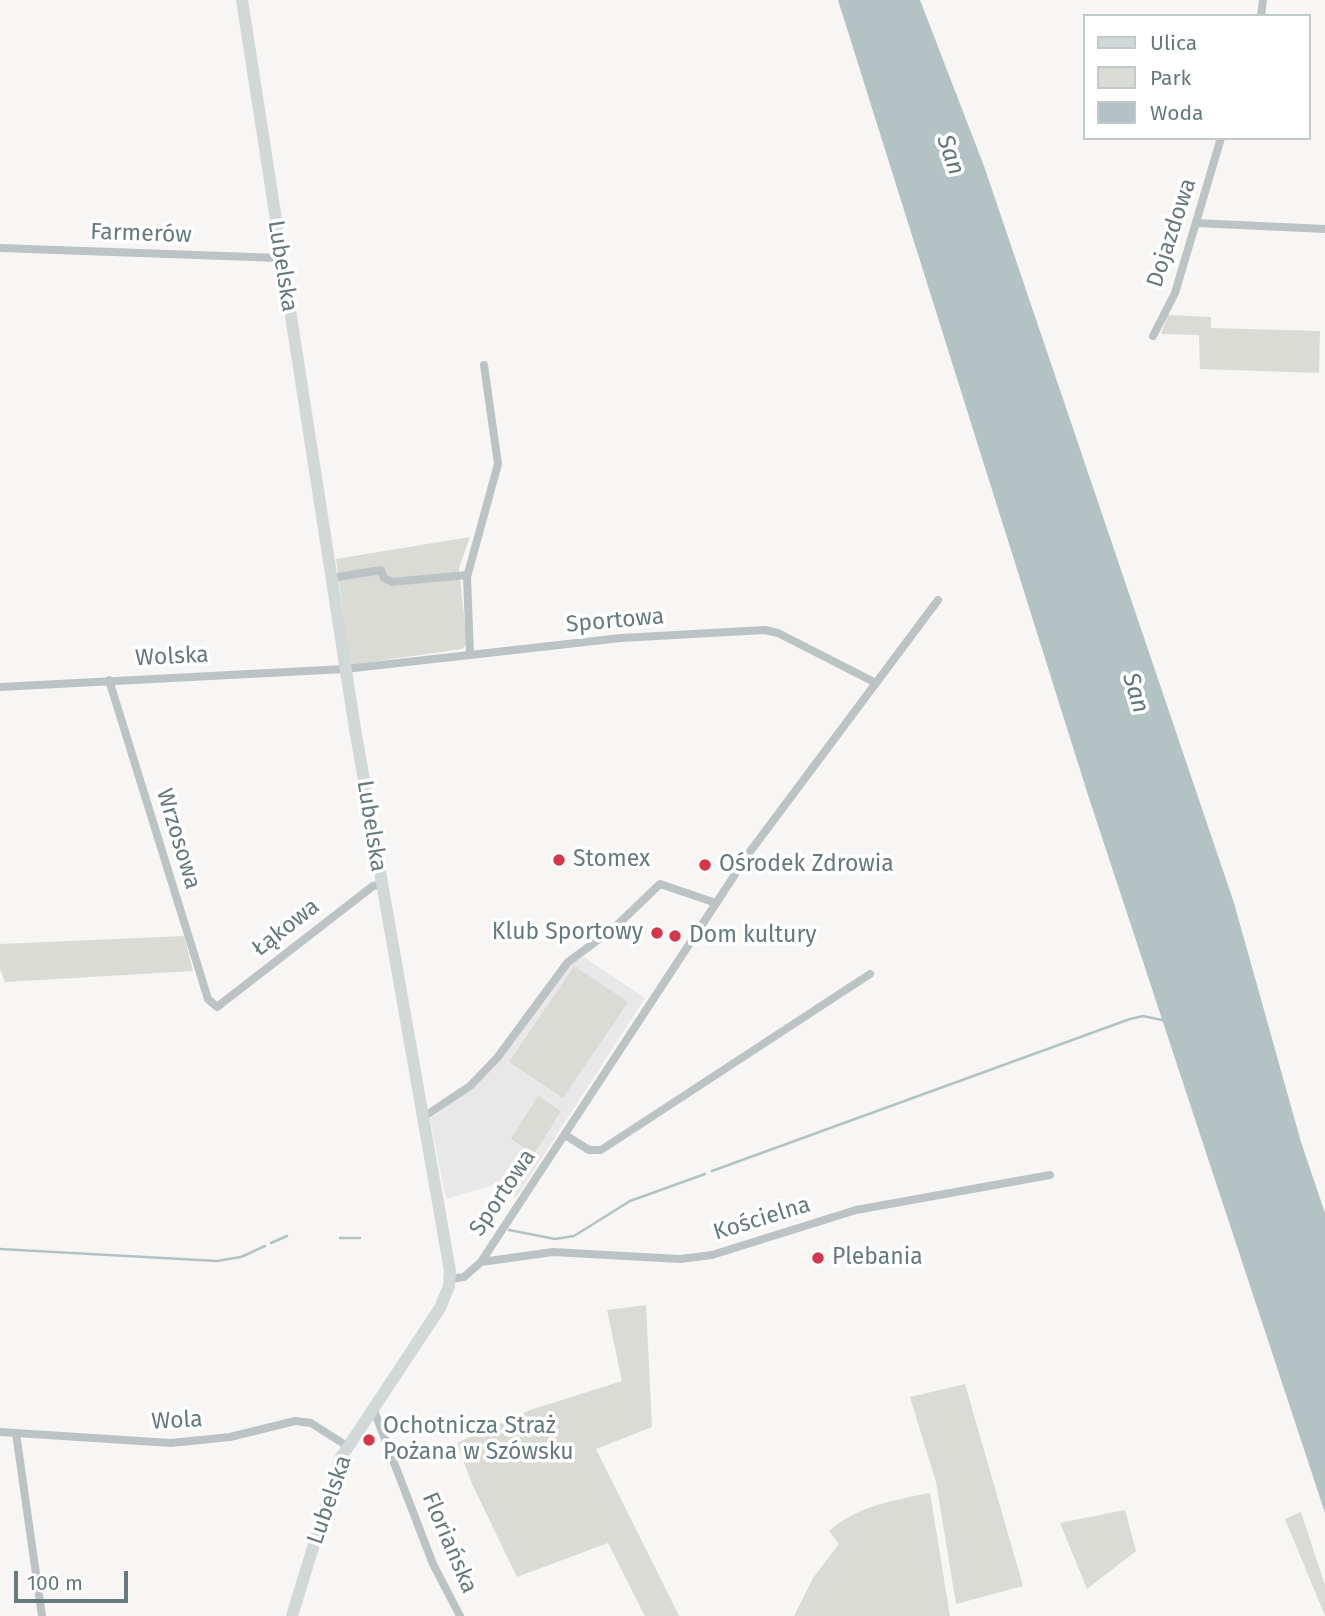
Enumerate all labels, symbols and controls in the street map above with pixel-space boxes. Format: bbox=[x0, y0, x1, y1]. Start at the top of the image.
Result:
legend bbox=[1084, 14, 1311, 140]
text: Ulica bbox=[1150, 30, 1197, 56]
text: Park bbox=[1150, 65, 1191, 91]
text: Woda bbox=[1150, 100, 1203, 126]
water label: San bbox=[930, 131, 970, 179]
street label: Dojazdowa bbox=[1141, 175, 1203, 291]
street label: Farmerów bbox=[90, 218, 192, 250]
street label: Lubelska bbox=[261, 218, 303, 314]
street label: Sportowa bbox=[565, 603, 665, 639]
street label: Wolska bbox=[135, 641, 209, 673]
water label: San bbox=[1115, 669, 1155, 717]
street label: Lubelska bbox=[350, 778, 392, 874]
street label: Wrzosowa bbox=[150, 785, 206, 893]
place label: Stomex bbox=[573, 846, 650, 874]
place label: Ośrodek Zdrowia bbox=[719, 851, 894, 879]
marker: Stomex bbox=[551, 852, 567, 868]
marker: Ośrodek Zdrowia bbox=[697, 857, 713, 873]
street label: Łąkowa bbox=[247, 893, 325, 963]
place label: Klub Sportowy bbox=[492, 919, 643, 947]
place label: Dom kultury bbox=[689, 922, 817, 950]
marker: Klub Sportowy bbox=[649, 925, 665, 941]
marker: Dom kultury bbox=[667, 928, 683, 944]
street label: Sportowa bbox=[464, 1144, 542, 1242]
street label: Kościelna bbox=[710, 1191, 814, 1247]
place label: Plebania bbox=[832, 1244, 923, 1272]
marker: Plebania bbox=[810, 1250, 826, 1266]
street label: Wola bbox=[151, 1406, 203, 1436]
place label: Ochotnicza Straż Pożana w Szówsku bbox=[383, 1413, 574, 1467]
marker: Ochotnicza Straż Pożana w Szówsku bbox=[361, 1432, 377, 1448]
street label: Lubelska bbox=[302, 1452, 358, 1548]
street label: Floriańska bbox=[415, 1488, 483, 1598]
scale bar bbox=[18, 1556, 131, 1600]
text: 100 m bbox=[27, 1570, 83, 1596]

